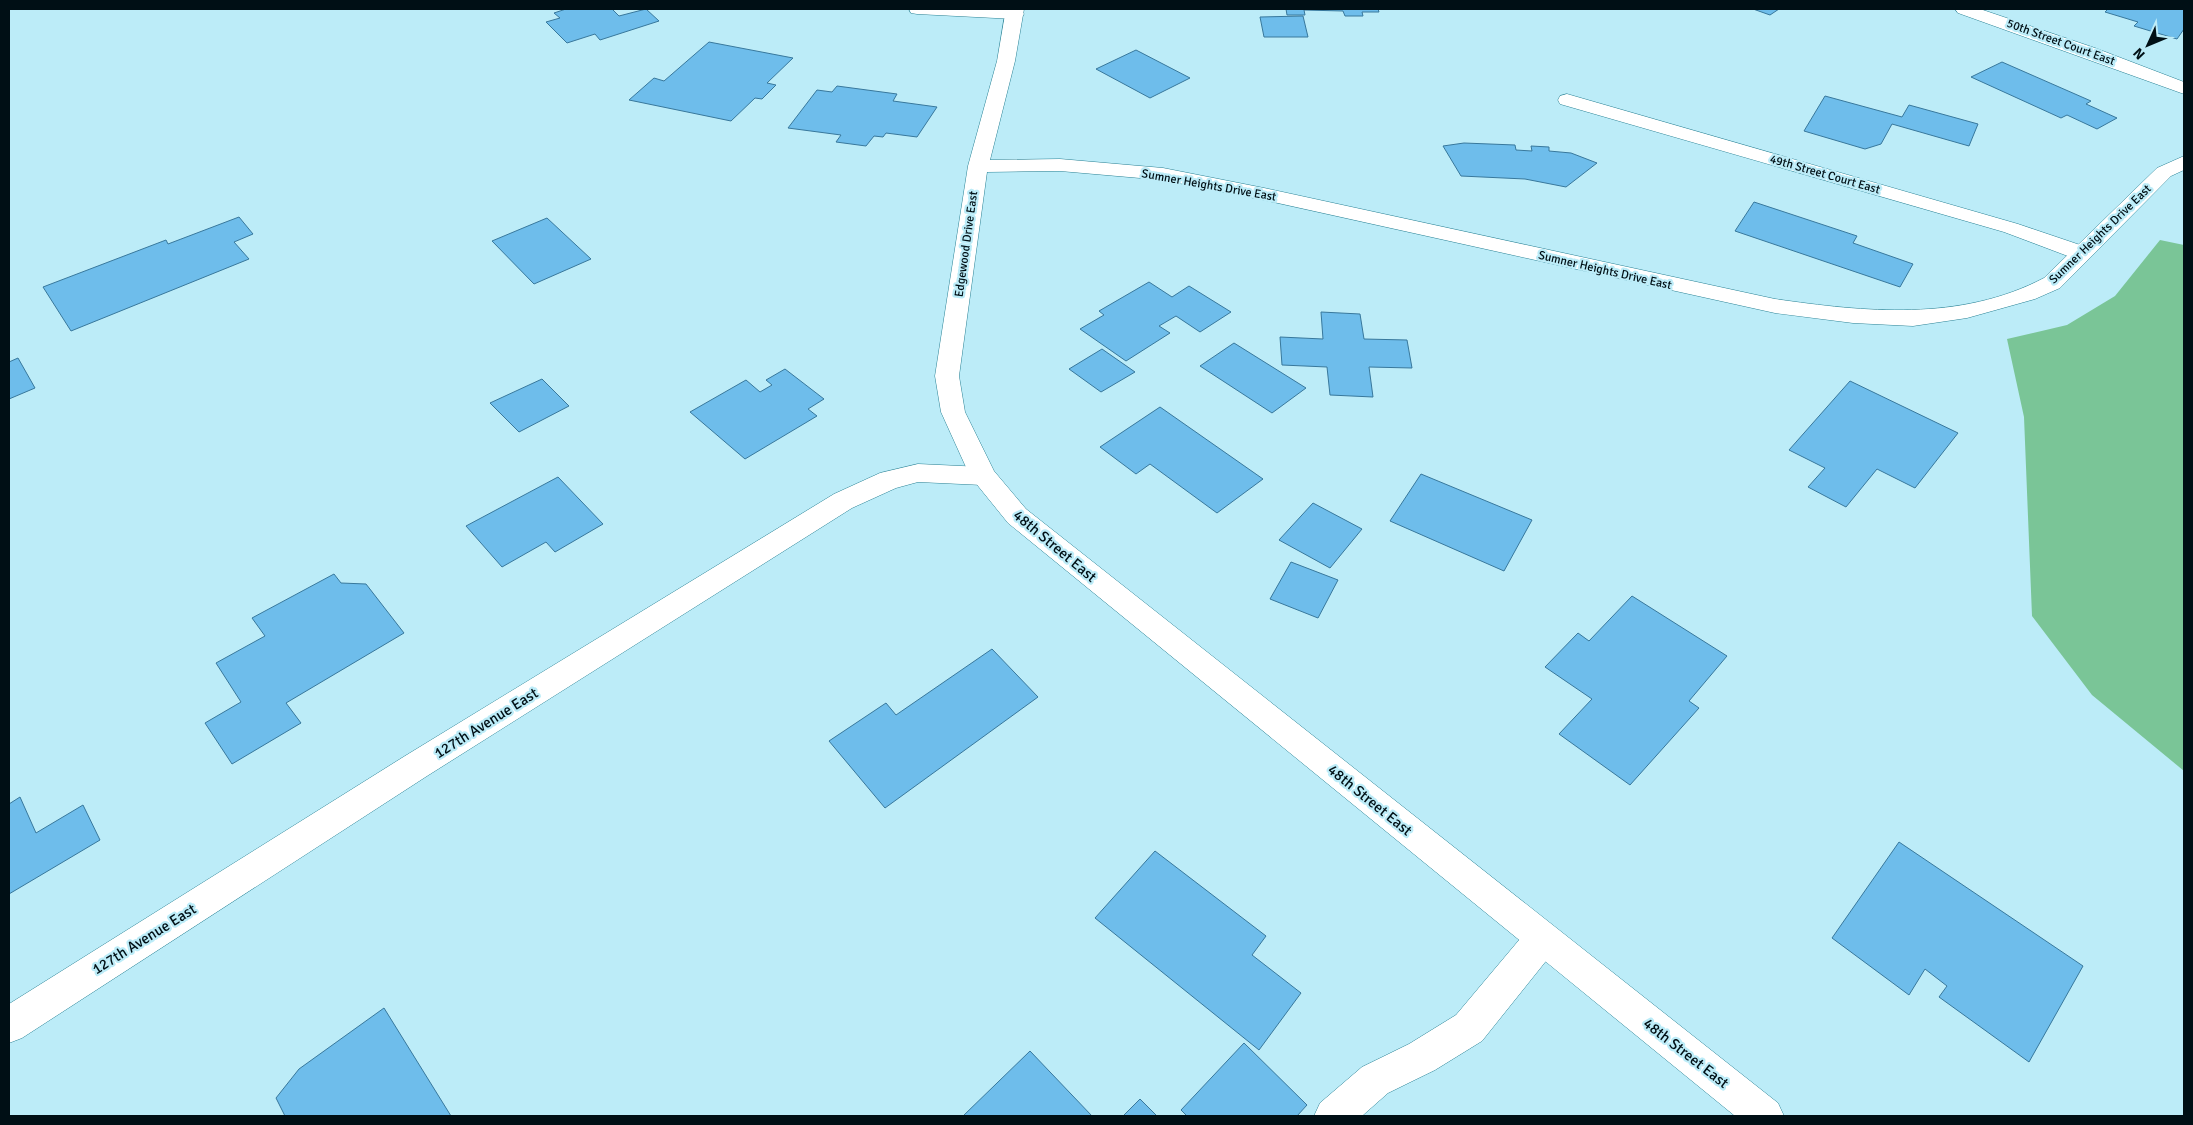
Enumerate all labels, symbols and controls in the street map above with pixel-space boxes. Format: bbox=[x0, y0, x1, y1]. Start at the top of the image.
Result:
street label: 50th Street Court East bbox=[2005, 16, 2117, 69]
north arrow bbox=[2123, 20, 2173, 70]
text: N bbox=[2130, 44, 2149, 63]
street label: 49th Street Court East bbox=[1768, 152, 1882, 197]
street label: Sumner Heights Drive East bbox=[1140, 166, 1277, 205]
street label: Sumner Heights Drive East bbox=[2046, 182, 2155, 287]
street label: Edgewood Drive East bbox=[952, 190, 981, 298]
street label: Sumner Heights Drive East bbox=[1537, 248, 1673, 293]
street label: 48th Street East bbox=[1010, 506, 1100, 586]
street label: 127th Avenue East bbox=[431, 684, 541, 762]
street label: 48th Street East bbox=[1324, 761, 1416, 839]
street label: 127th Avenue East bbox=[89, 900, 199, 978]
street label: 48th Street East bbox=[1640, 1014, 1732, 1092]

